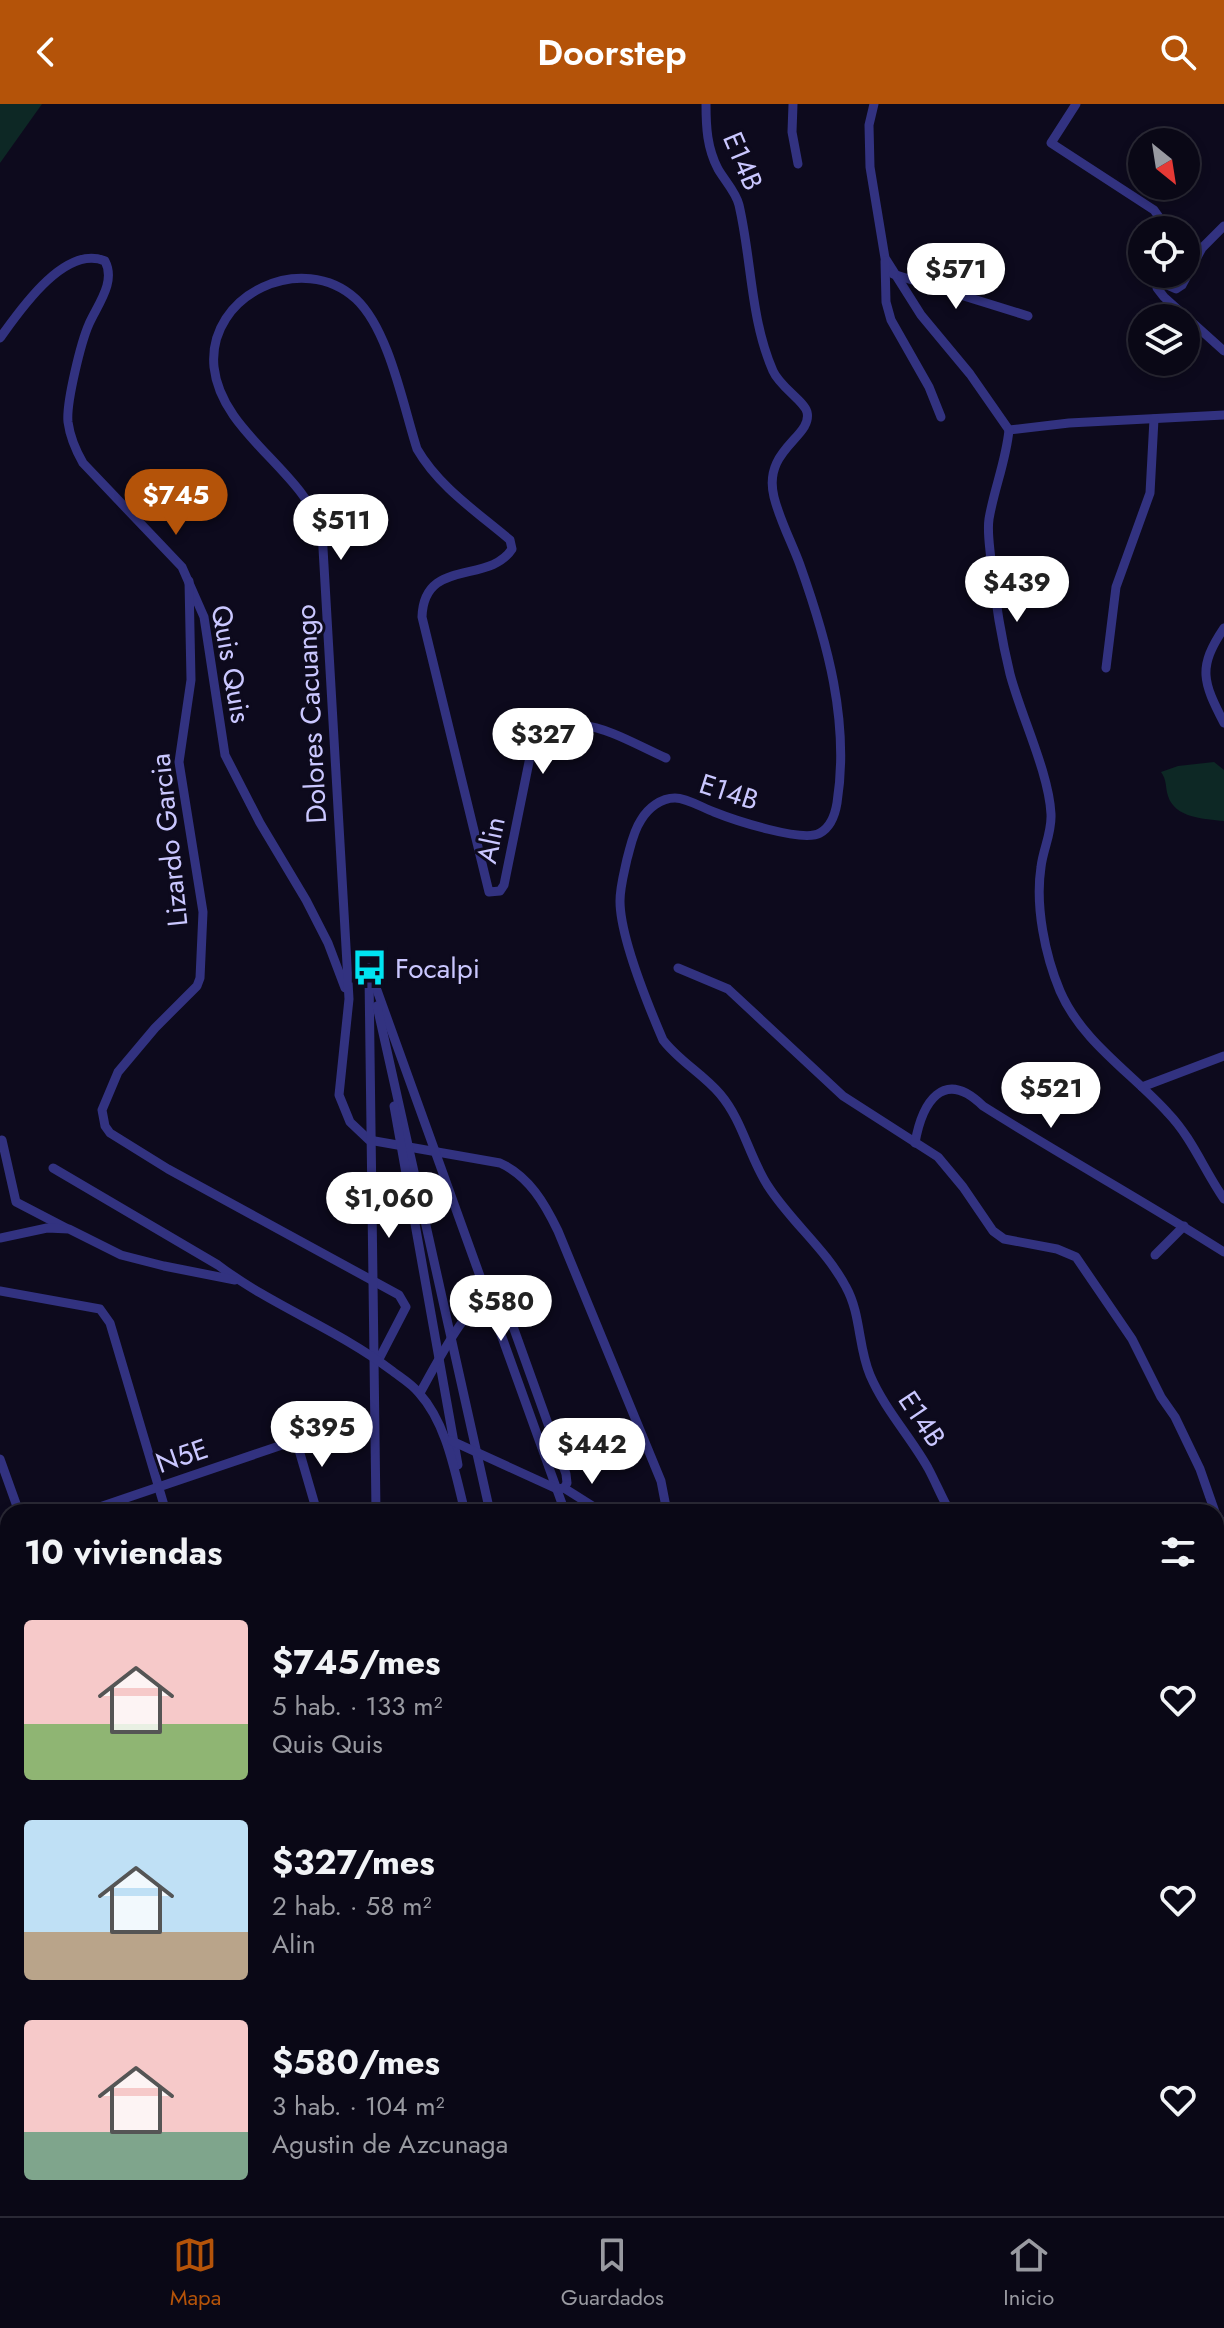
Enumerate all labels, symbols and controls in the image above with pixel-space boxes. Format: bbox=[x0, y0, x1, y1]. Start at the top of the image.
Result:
text: Doorstep bbox=[537, 26, 687, 78]
icon: back bbox=[24, 30, 68, 74]
icon: search bbox=[1156, 30, 1200, 74]
street label: E14B bbox=[712, 125, 774, 197]
north arrow bbox=[1128, 128, 1200, 200]
map controls bbox=[1128, 128, 1200, 376]
button: locate bbox=[1128, 216, 1200, 288]
pin: $571 bbox=[909, 243, 1003, 311]
text: $571 bbox=[925, 250, 987, 288]
button: layers bbox=[1128, 304, 1200, 376]
pin: $745 bbox=[129, 469, 223, 537]
text: $745 bbox=[143, 476, 209, 514]
pin: $511 bbox=[294, 494, 388, 562]
text: $511 bbox=[311, 501, 371, 539]
pin: $439 bbox=[970, 556, 1064, 624]
text: $439 bbox=[983, 563, 1051, 601]
street label: Quis Quis bbox=[200, 602, 262, 726]
street label: Dolores Cacuango bbox=[285, 603, 337, 825]
pin: $327 bbox=[496, 708, 590, 776]
text: $327 bbox=[510, 715, 576, 753]
street label: Lizardo Garcia bbox=[140, 751, 198, 929]
street label: E14B bbox=[694, 763, 764, 821]
street label: Alin bbox=[466, 813, 516, 867]
place label: Focalpi bbox=[395, 948, 480, 989]
bus stop icon: Focalpi bbox=[350, 949, 388, 987]
pin: $521 bbox=[1004, 1062, 1098, 1130]
text: $521 bbox=[1019, 1069, 1083, 1107]
pin: $1,060 bbox=[324, 1172, 454, 1240]
text: $1,060 bbox=[344, 1179, 434, 1217]
pin: $580 bbox=[454, 1275, 548, 1343]
text: $580 bbox=[468, 1282, 534, 1320]
street label: E14B bbox=[888, 1383, 956, 1455]
pin: $395 bbox=[275, 1401, 369, 1469]
text: $395 bbox=[289, 1408, 355, 1446]
pin: $442 bbox=[545, 1418, 639, 1486]
text: $442 bbox=[557, 1425, 627, 1463]
street label: N5E bbox=[150, 1428, 214, 1484]
text: 10 viviendas bbox=[24, 1528, 222, 1577]
icon: filters bbox=[1156, 1530, 1200, 1574]
text: $745/mes bbox=[272, 1638, 440, 1687]
icon: home bbox=[88, 1652, 184, 1748]
icon: heart bbox=[1156, 1678, 1200, 1722]
text: 5 hab. · 133 m² bbox=[272, 1687, 443, 1725]
text: Quis Quis bbox=[272, 1725, 383, 1763]
text: $327/mes bbox=[272, 1838, 435, 1887]
icon: home bbox=[88, 1852, 184, 1948]
icon: heart bbox=[1156, 1878, 1200, 1922]
text: 2 hab. · 58 m² bbox=[272, 1887, 431, 1925]
text: Alin bbox=[272, 1925, 316, 1963]
text: $580/mes bbox=[272, 2038, 440, 2087]
icon: home bbox=[88, 2052, 184, 2148]
icon: heart bbox=[1156, 2078, 1200, 2122]
text: 3 hab. · 104 m² bbox=[272, 2087, 444, 2125]
text: Agustin de Azcunaga bbox=[272, 2125, 508, 2163]
tab: Mapa bbox=[170, 2233, 221, 2313]
tab: Guardados bbox=[561, 2233, 664, 2313]
tab: Inicio bbox=[1003, 2233, 1054, 2313]

